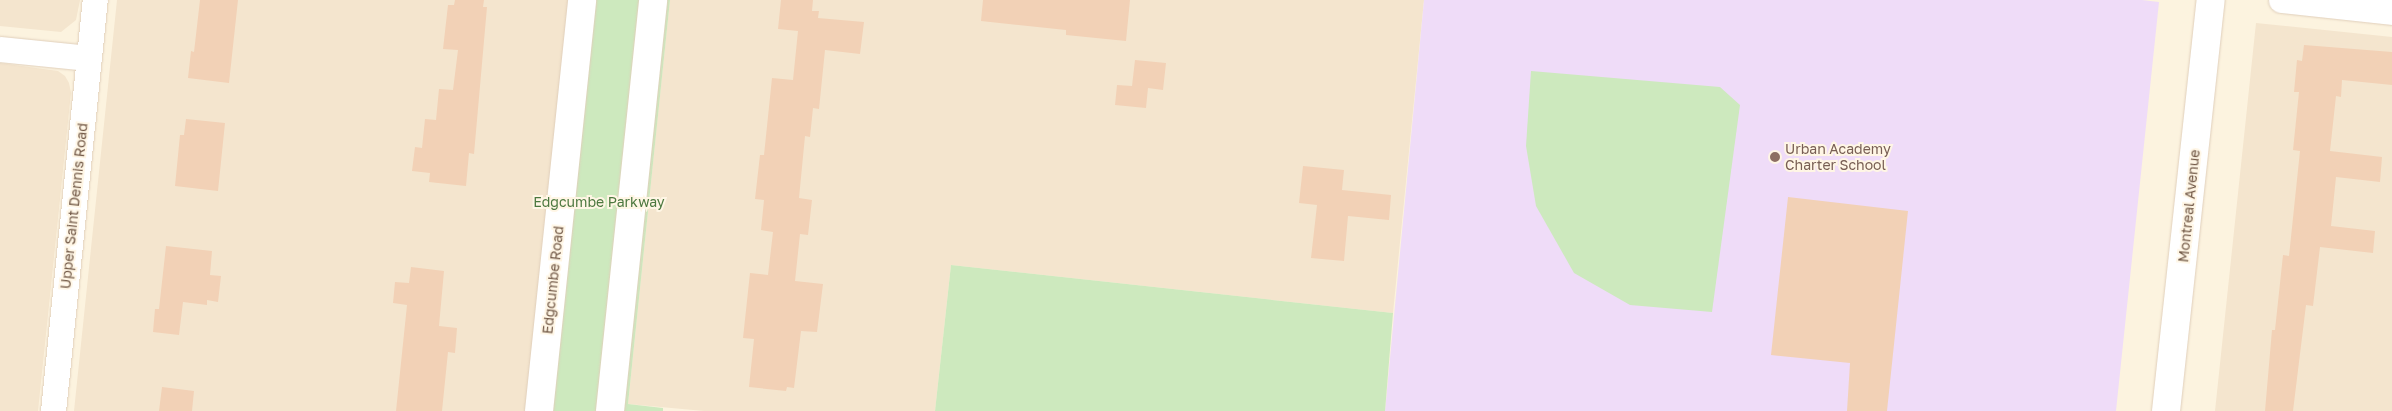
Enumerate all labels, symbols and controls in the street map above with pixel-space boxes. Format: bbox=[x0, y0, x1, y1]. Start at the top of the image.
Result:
street label: Upper Saint Dennis Road bbox=[57, 122, 91, 290]
place label: Urban Academy Charter School bbox=[1785, 141, 1891, 174]
street label: Montreal Avenue bbox=[2175, 149, 2203, 263]
marker: Urban Academy Charter School bbox=[1769, 151, 1781, 163]
park label: Edgcumbe Parkway bbox=[533, 194, 665, 210]
street label: Edgcumbe Road bbox=[539, 225, 567, 335]

